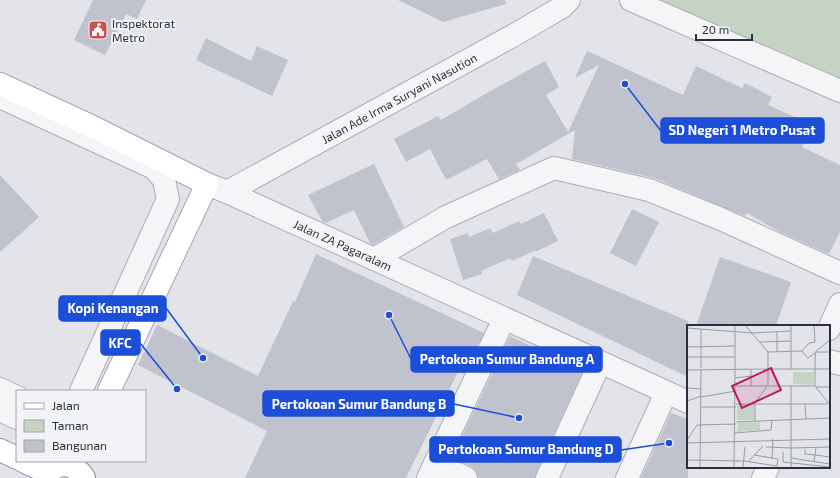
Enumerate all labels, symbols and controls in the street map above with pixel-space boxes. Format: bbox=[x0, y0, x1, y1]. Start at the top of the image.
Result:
place label: Inspektorat Metro bbox=[112, 16, 176, 44]
scale bar bbox=[696, 16, 752, 42]
public building icon: Inspektorat Metro bbox=[87, 19, 109, 41]
text: 20 m bbox=[702, 22, 729, 36]
street label: Jalan Ade Irma Suryani Nasution bbox=[319, 50, 479, 146]
callout: SD Negeri 1 Metro Pusat bbox=[661, 118, 824, 143]
text: SD Negeri 1 Metro Pusat bbox=[668, 122, 816, 138]
street label: Jalan ZA Pagaralam bbox=[292, 216, 394, 273]
callout: Kopi Kenangan bbox=[59, 296, 166, 321]
text: Kopi Kenangan bbox=[68, 300, 159, 316]
inset map bbox=[687, 325, 830, 468]
callout: KFC bbox=[101, 330, 140, 355]
text: KFC bbox=[108, 335, 132, 351]
callout: Pertokoan Sumur Bandung A bbox=[411, 347, 602, 372]
text: Pertokoan Sumur Bandung A bbox=[420, 351, 595, 367]
legend bbox=[16, 390, 146, 462]
callout: Pertokoan Sumur Bandung B bbox=[263, 391, 454, 416]
text: Pertokoan Sumur Bandung B bbox=[272, 396, 446, 412]
text: Jalan bbox=[52, 398, 80, 412]
text: Taman bbox=[52, 418, 89, 432]
callout: Pertokoan Sumur Bandung D bbox=[430, 437, 621, 462]
text: Bangunan bbox=[52, 438, 107, 452]
text: Pertokoan Sumur Bandung D bbox=[438, 441, 614, 457]

